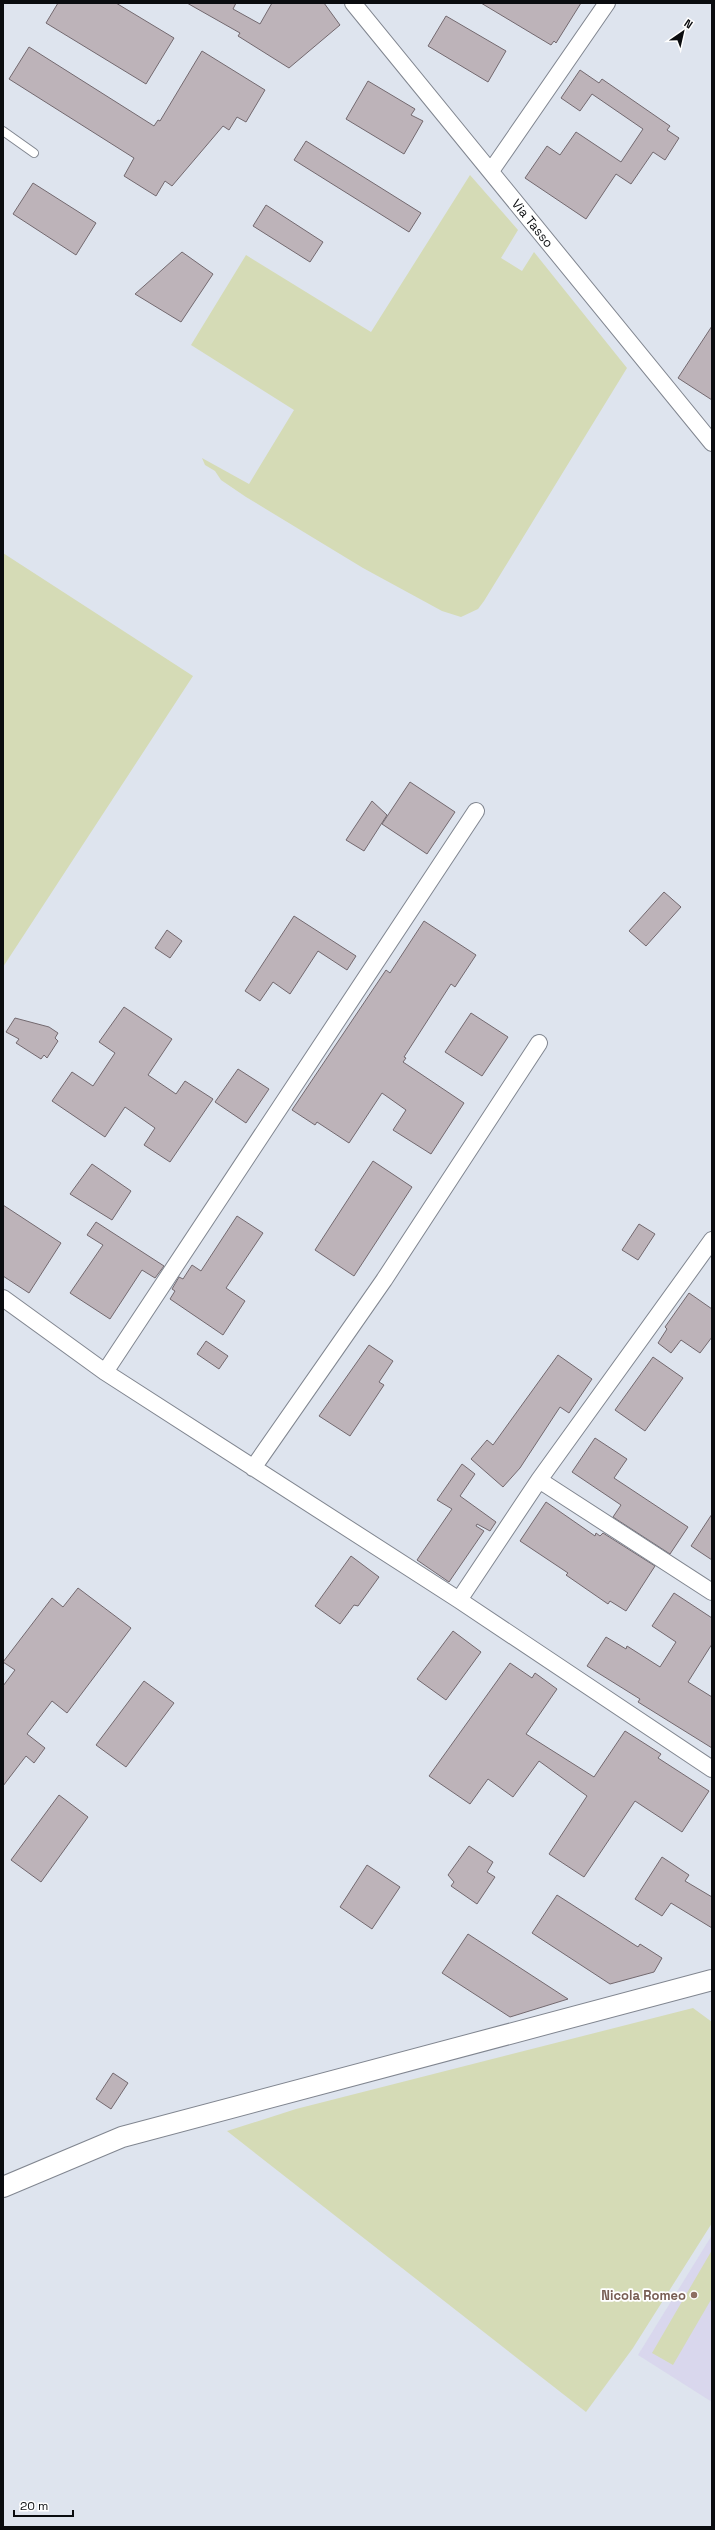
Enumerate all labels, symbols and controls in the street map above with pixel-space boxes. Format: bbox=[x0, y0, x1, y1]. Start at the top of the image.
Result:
north arrow bbox=[663, 12, 703, 52]
text: N bbox=[682, 16, 696, 32]
street label: Via Tasso bbox=[508, 196, 557, 251]
place label: Nicola Romeo bbox=[601, 2287, 686, 2304]
marker: Nicola Romeo bbox=[689, 2290, 699, 2300]
scale bar bbox=[14, 2492, 73, 2518]
text: 20 m bbox=[20, 2498, 48, 2514]

